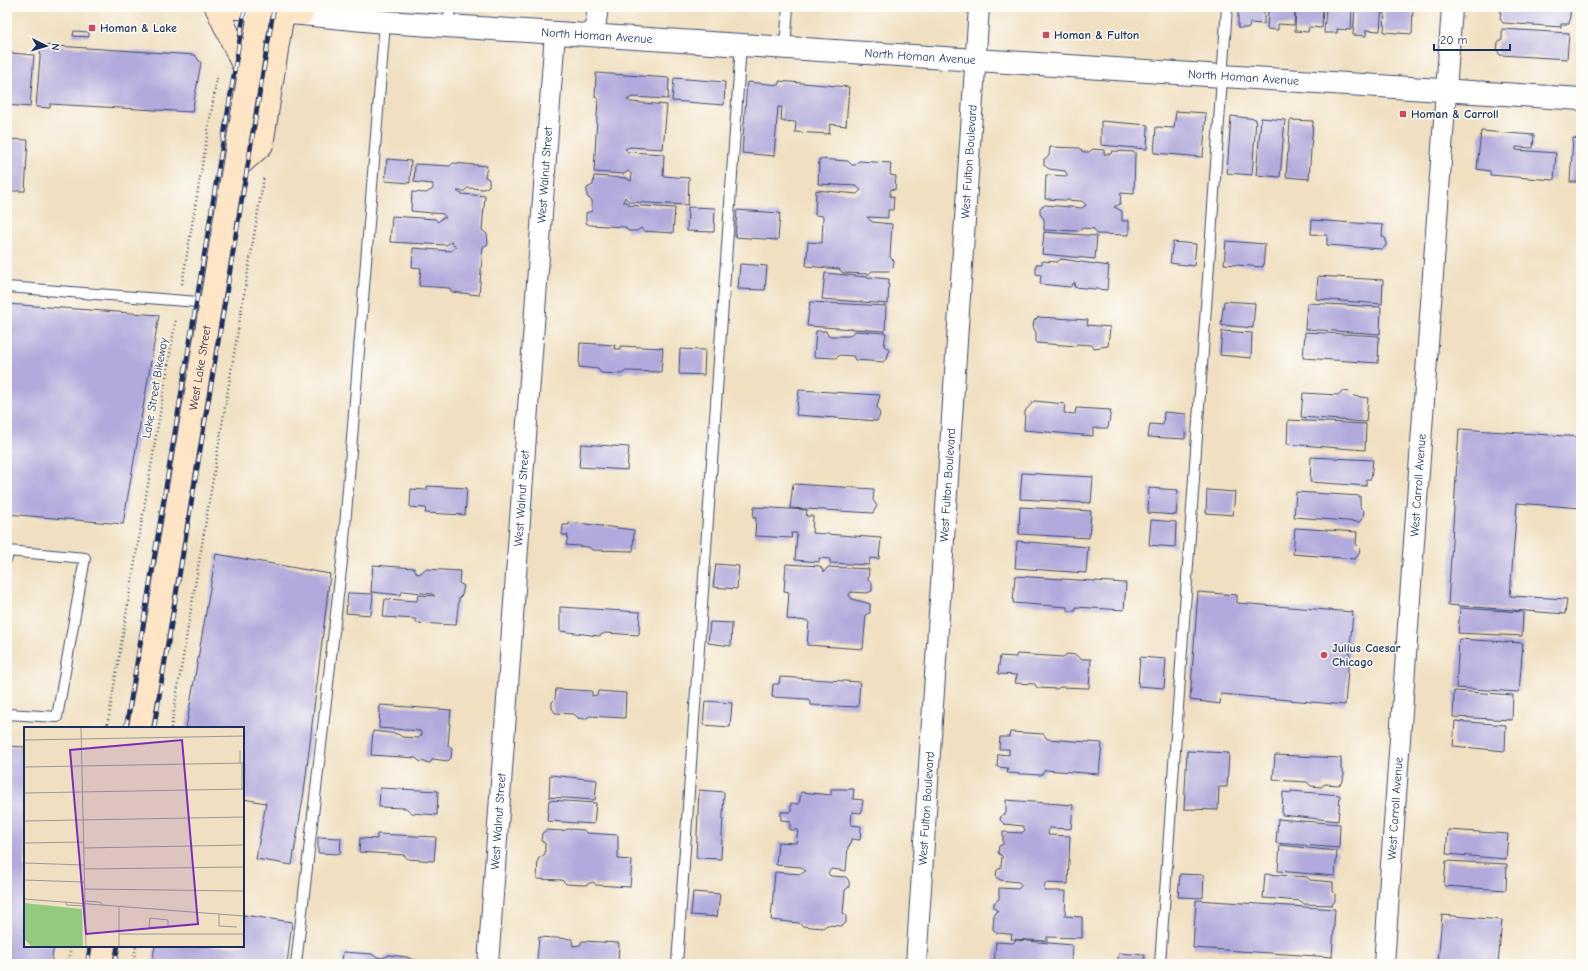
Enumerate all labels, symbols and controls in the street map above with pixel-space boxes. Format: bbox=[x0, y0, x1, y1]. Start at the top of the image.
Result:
place label: Homan & Lake bbox=[100, 21, 177, 35]
marker: Homan & Lake bbox=[87, 23, 97, 33]
street label: North Homan Avenue bbox=[541, 25, 653, 46]
north arrow bbox=[26, 26, 66, 66]
scale bar bbox=[1434, 26, 1510, 52]
place label: Homan & Fulton bbox=[1054, 28, 1139, 42]
marker: Homan & Fulton bbox=[1041, 30, 1051, 40]
text: 20 m bbox=[1440, 33, 1468, 47]
text: N bbox=[49, 43, 62, 51]
street label: North Homan Avenue bbox=[864, 46, 976, 67]
street label: North Homan Avenue bbox=[1187, 67, 1300, 88]
street label: West Fulton Boulevard bbox=[958, 104, 980, 219]
place label: Homan & Carroll bbox=[1411, 107, 1499, 121]
marker: Homan & Carroll bbox=[1398, 109, 1408, 119]
street label: West Walnut Street bbox=[534, 126, 555, 224]
street label: West Lake Street bbox=[186, 324, 214, 411]
street label: Lake Street Bikeway bbox=[139, 336, 171, 439]
street label: West Fulton Boulevard bbox=[937, 428, 958, 543]
street label: West Carroll Avenue bbox=[1407, 433, 1429, 537]
street label: West Walnut Street bbox=[511, 449, 532, 547]
place label: Julius Caesar Chicago bbox=[1332, 641, 1401, 669]
marker: Julius Caesar Chicago bbox=[1319, 650, 1329, 660]
inset map bbox=[24, 727, 244, 947]
street label: West Fulton Boulevard bbox=[916, 751, 937, 866]
street label: West Carroll Avenue bbox=[1384, 756, 1406, 860]
street label: West Walnut Street bbox=[488, 772, 509, 870]

